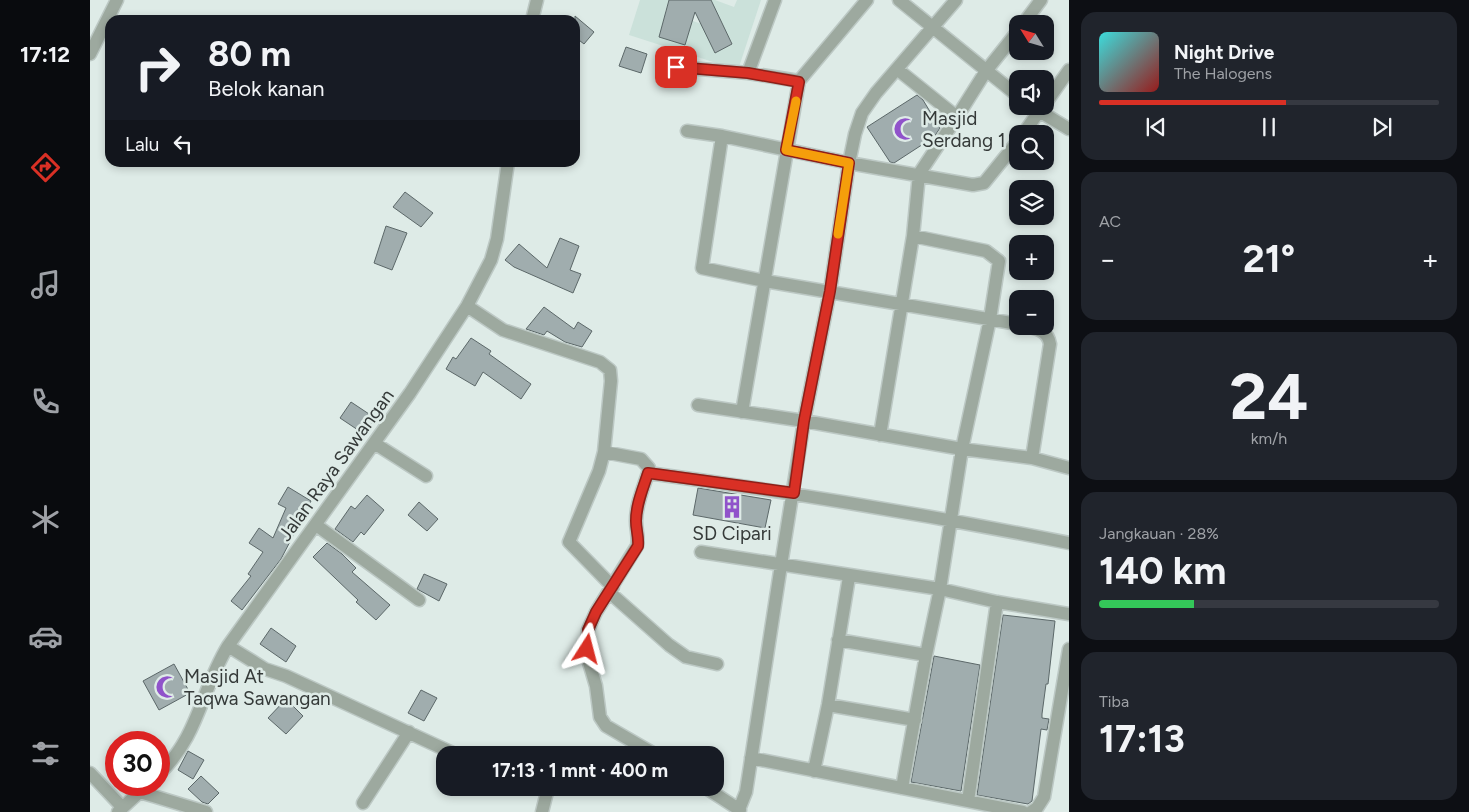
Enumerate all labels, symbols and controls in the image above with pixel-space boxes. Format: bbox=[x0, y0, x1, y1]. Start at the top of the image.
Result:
north arrow bbox=[1009, 15, 1054, 60]
map controls bbox=[1009, 15, 1054, 335]
text: 80 m bbox=[208, 33, 291, 75]
icon: right bbox=[125, 35, 190, 100]
text: 17:12 bbox=[20, 41, 70, 68]
text: Night Drive bbox=[1174, 41, 1274, 64]
pin bbox=[655, 46, 697, 88]
icon: arrive bbox=[662, 53, 690, 81]
text: The Halogens bbox=[1174, 64, 1272, 83]
button: sound bbox=[1009, 70, 1054, 115]
text: Belok kanan bbox=[208, 75, 325, 102]
place label: Masjid Serdang 1 bbox=[922, 107, 1006, 152]
icon: previous bbox=[1142, 113, 1170, 141]
icon: pause bbox=[1255, 113, 1283, 141]
icon: next bbox=[1368, 113, 1396, 141]
mosque icon: Masjid Serdang 1 bbox=[892, 116, 918, 142]
button: search bbox=[1009, 125, 1054, 170]
icon: left bbox=[169, 130, 197, 158]
text: Lalu bbox=[125, 133, 159, 156]
icon: directions bbox=[28, 150, 63, 185]
button: layers bbox=[1009, 180, 1054, 225]
text: AC bbox=[1099, 212, 1121, 231]
button: + bbox=[1009, 235, 1054, 280]
text: 21° bbox=[1243, 236, 1295, 282]
text: − bbox=[1099, 242, 1116, 276]
text: + bbox=[1422, 242, 1439, 276]
icon: music bbox=[28, 267, 63, 302]
button: − bbox=[1009, 290, 1054, 335]
text: 24 bbox=[1230, 357, 1308, 435]
icon: phone bbox=[28, 384, 63, 419]
street label: Jalan Raya Sawangan bbox=[273, 385, 399, 545]
text: km/h bbox=[1251, 429, 1287, 448]
building icon: SD Cipari bbox=[719, 494, 745, 520]
icon: climate bbox=[28, 502, 63, 537]
place label: SD Cipari bbox=[692, 522, 772, 545]
text: Jangkauan · 28% bbox=[1099, 524, 1219, 543]
text: 140 km bbox=[1099, 548, 1226, 594]
icon: car bbox=[28, 619, 63, 654]
position arrow bbox=[560, 622, 612, 674]
place label: Masjid At Taqwa Sawangan bbox=[184, 665, 331, 710]
mosque icon: Masjid At Taqwa Sawangan bbox=[154, 674, 180, 700]
text: Tiba bbox=[1099, 692, 1129, 711]
text: 17:13 bbox=[1099, 716, 1185, 762]
speed limit sign: 30 bbox=[105, 731, 170, 796]
icon: filters bbox=[28, 736, 63, 771]
text: 17:13 · 1 mnt · 400 m bbox=[492, 759, 668, 782]

